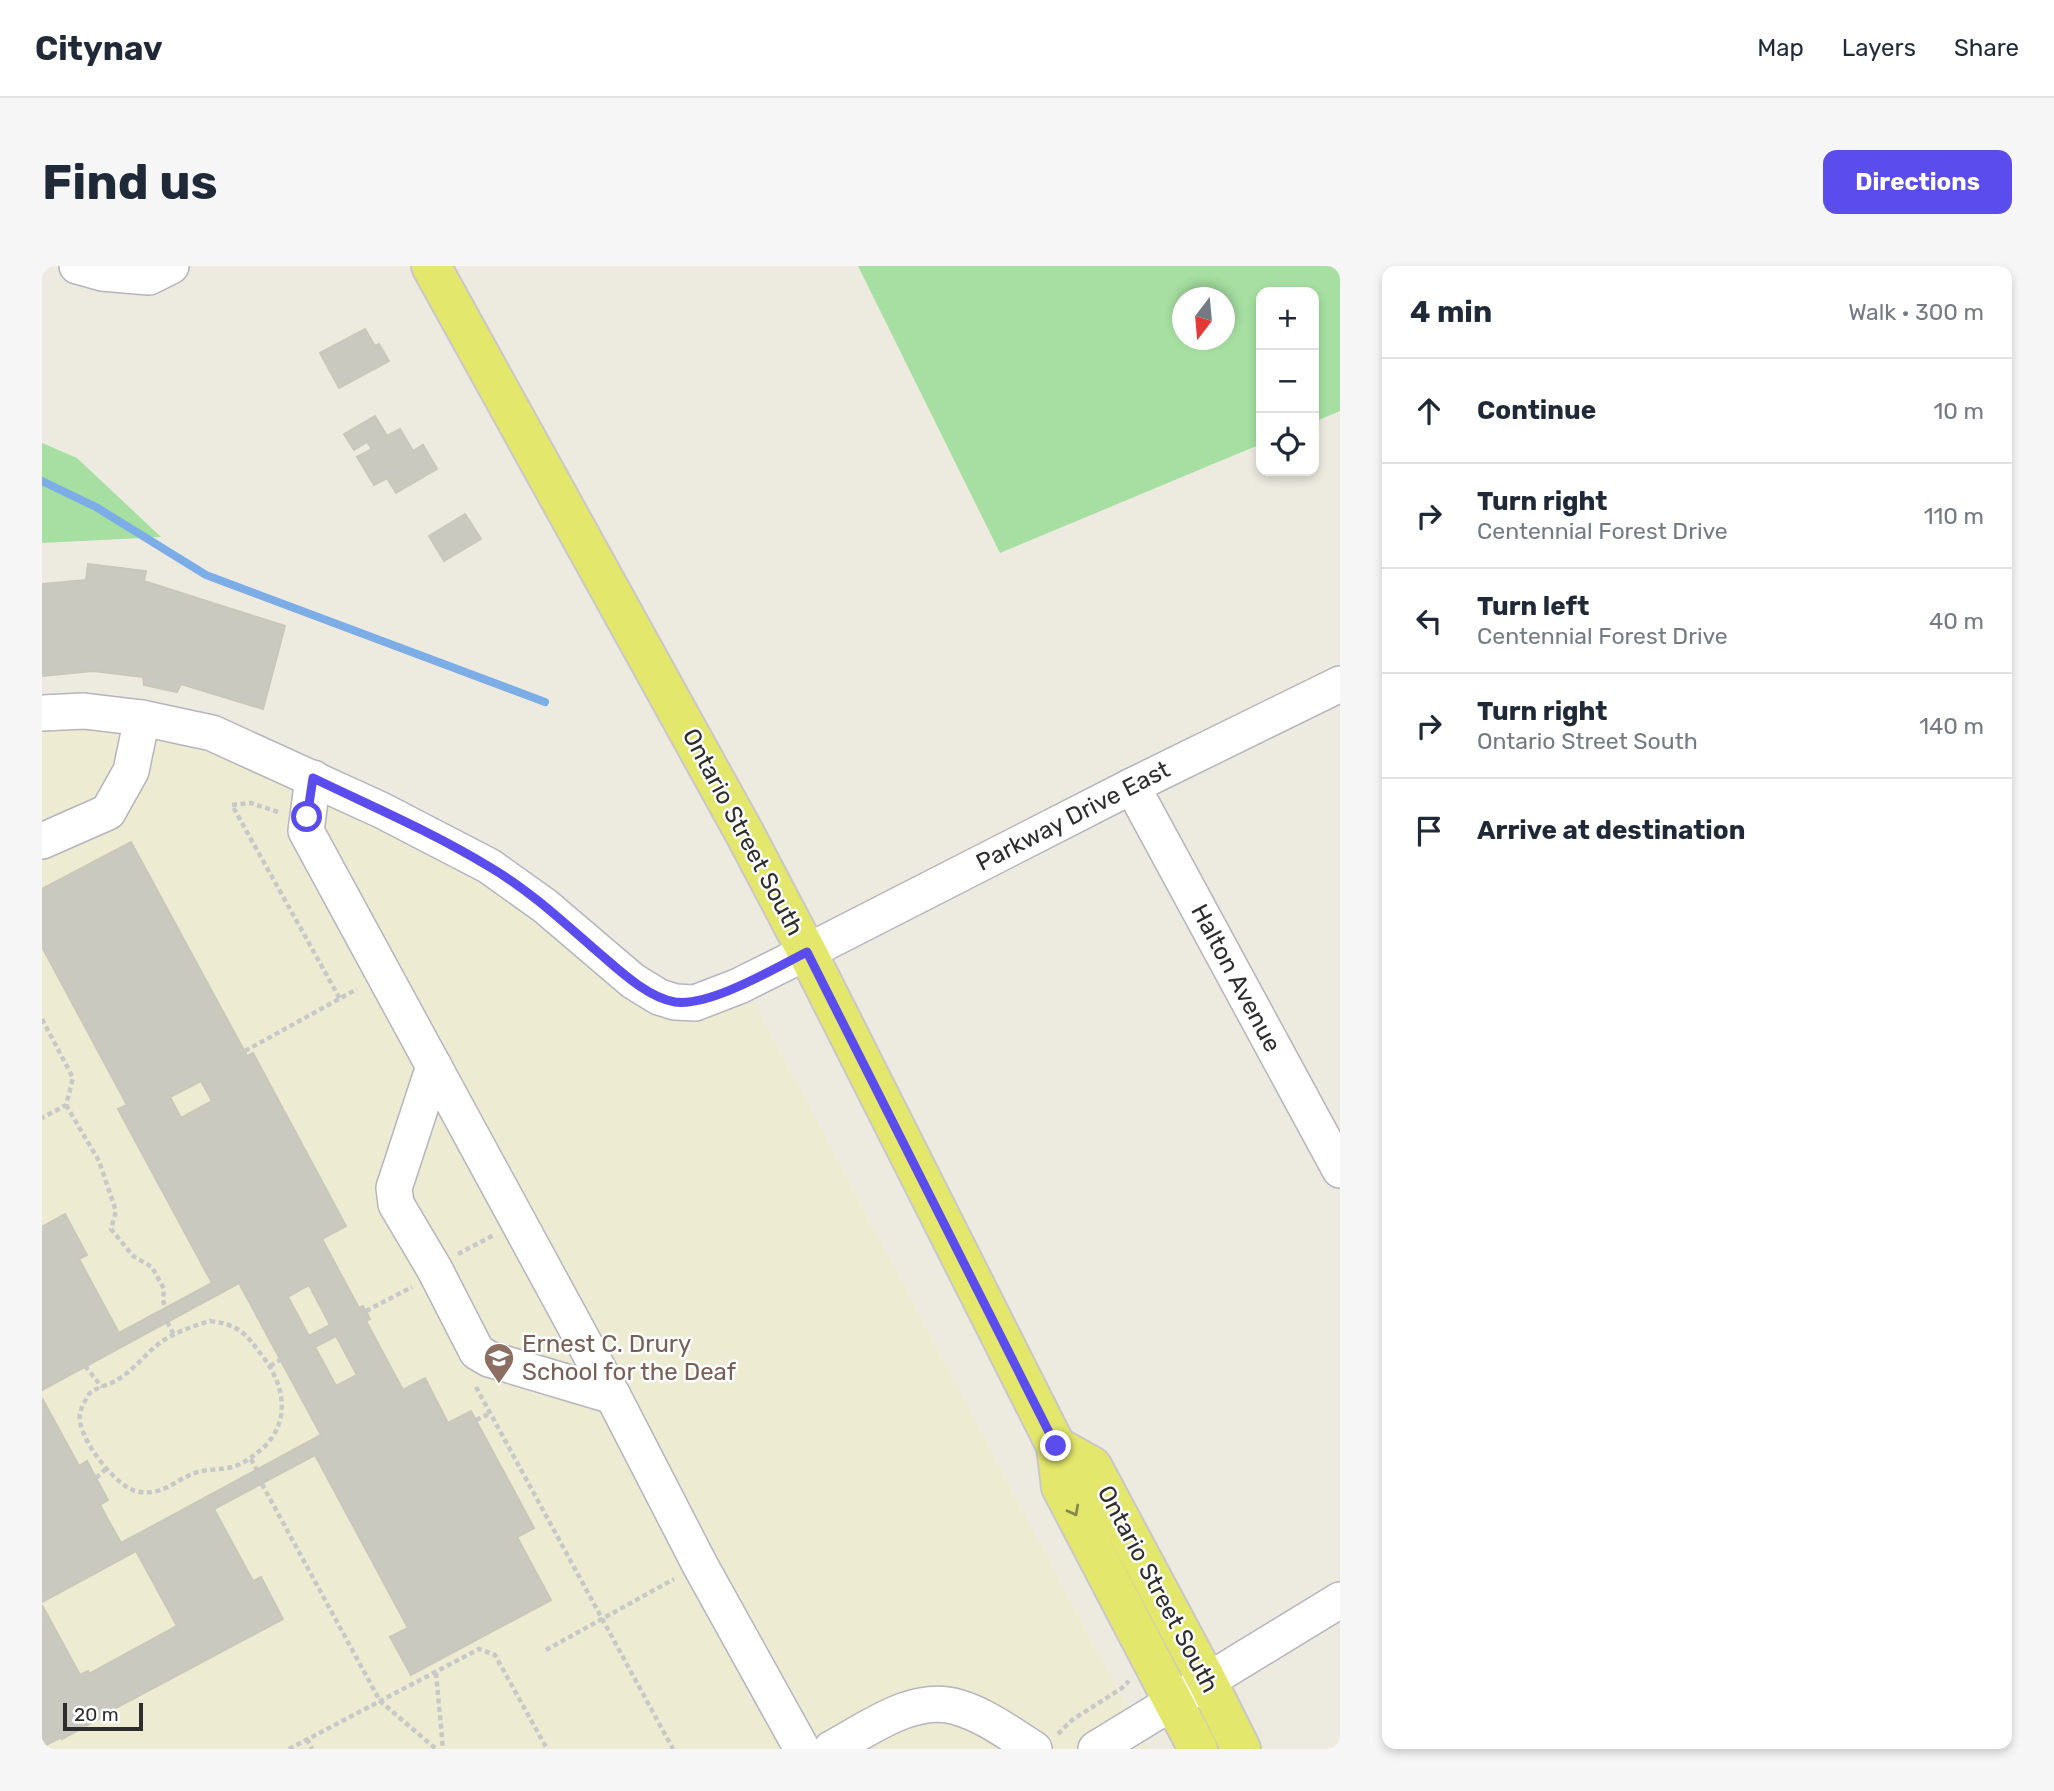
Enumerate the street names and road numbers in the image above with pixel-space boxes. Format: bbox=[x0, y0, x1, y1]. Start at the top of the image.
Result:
street label: Ontario Street South bbox=[677, 724, 809, 940]
street label: Parkway Drive East bbox=[972, 755, 1174, 877]
street label: Halton Avenue bbox=[1185, 899, 1287, 1057]
street label: Ontario Street South bbox=[1092, 1481, 1224, 1697]

